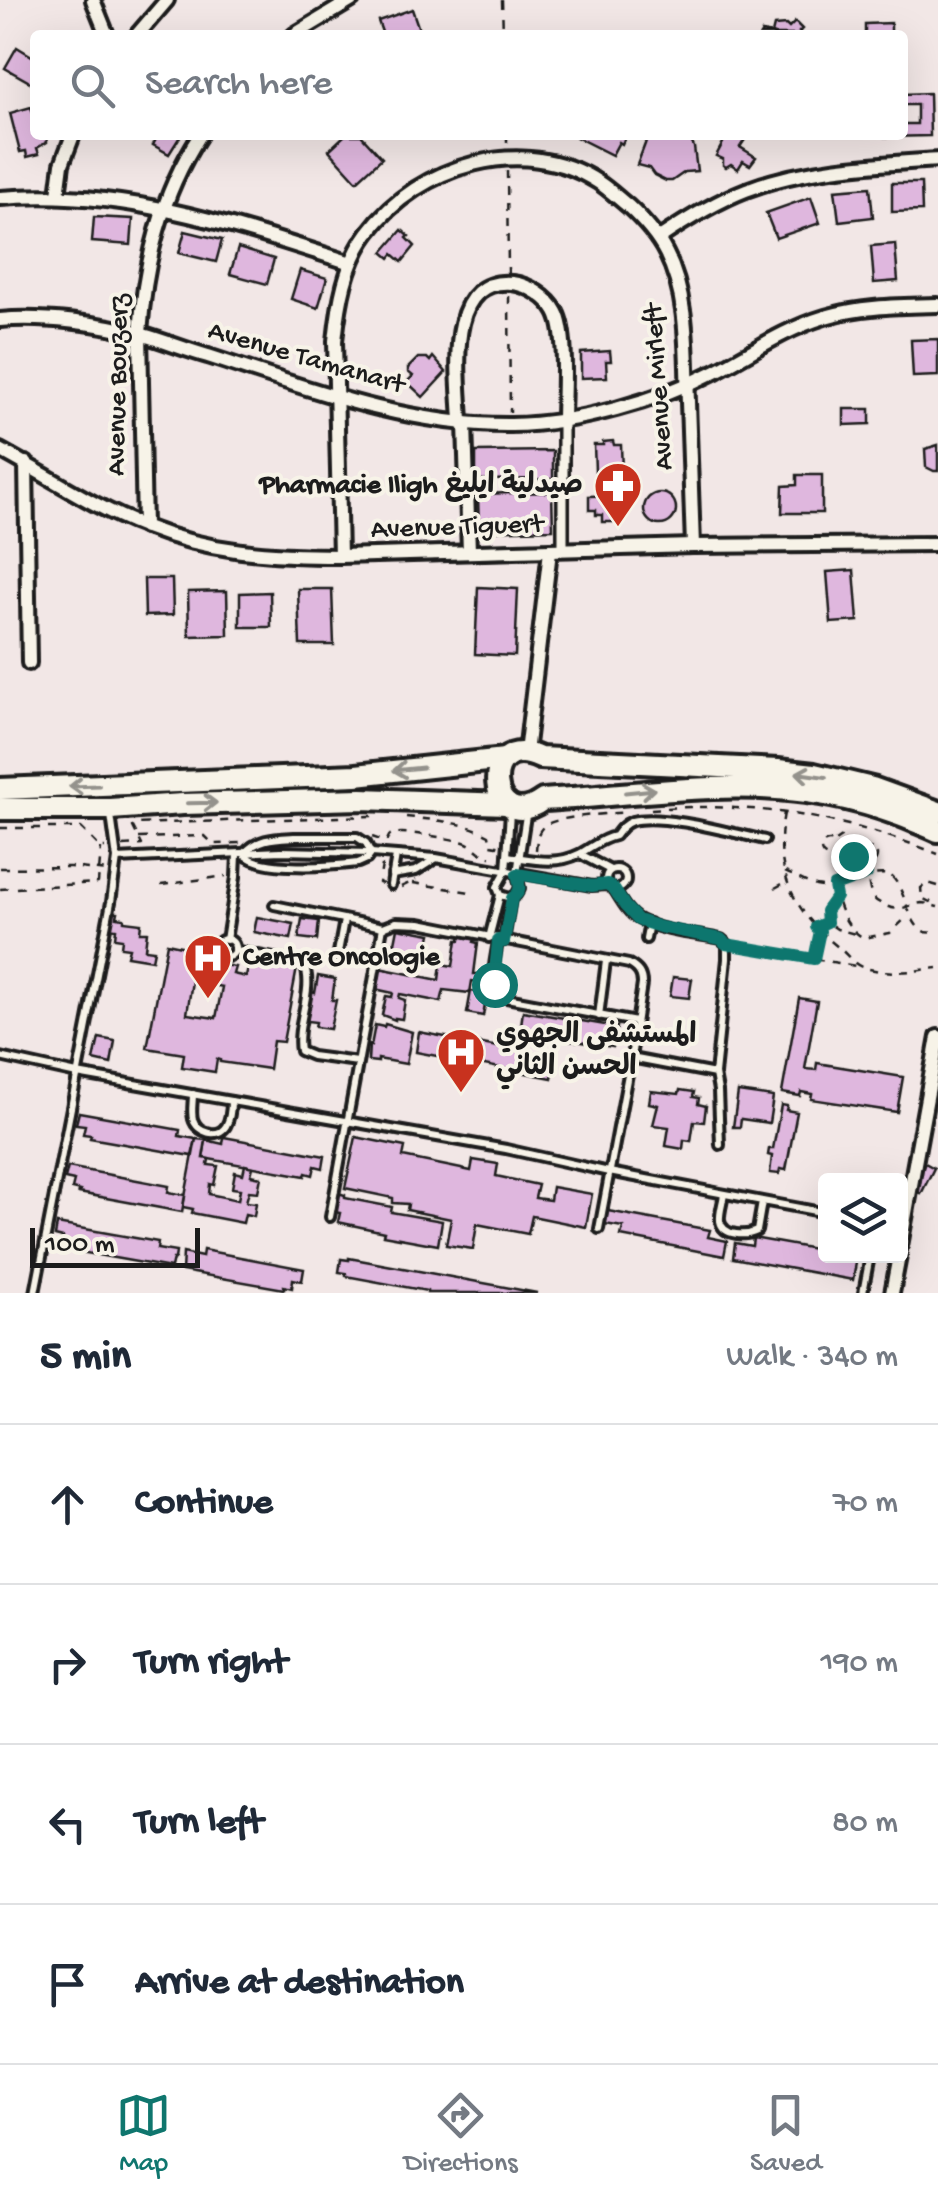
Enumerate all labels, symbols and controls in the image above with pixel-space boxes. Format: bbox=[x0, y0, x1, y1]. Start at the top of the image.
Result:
search box bbox=[30, 30, 908, 140]
icon: search bbox=[65, 58, 120, 113]
text: Search here bbox=[145, 63, 332, 107]
street label: Avenue Bouzerz bbox=[101, 292, 137, 476]
street label: Avenue Mirleft bbox=[638, 300, 682, 471]
street label: Avenue Tamanart bbox=[204, 315, 410, 404]
pharmacy icon: Pharmacie Iligh صيدلية ايليغ bbox=[592, 460, 644, 528]
place label: Pharmacie Iligh صيدلية ايليغ bbox=[258, 469, 583, 503]
street label: Avenue Tiguert bbox=[370, 508, 546, 548]
one-way arrow bbox=[393, 760, 425, 779]
one-way arrow bbox=[796, 765, 828, 783]
one-way arrow bbox=[69, 777, 101, 796]
one-way arrow bbox=[624, 782, 656, 801]
one-way arrow bbox=[186, 794, 218, 813]
route end bbox=[831, 834, 877, 880]
hospital icon: Centre Oncologie bbox=[182, 932, 234, 1000]
place label: Centre Oncologie bbox=[243, 942, 441, 975]
route start bbox=[472, 962, 518, 1008]
place label: المستشفى الجهوي الحسن الثاني bbox=[496, 1020, 697, 1090]
hospital icon: المستشفى الجهوي الحسن الثاني bbox=[435, 1026, 487, 1094]
map controls bbox=[818, 1173, 908, 1263]
button: layers bbox=[818, 1173, 908, 1263]
scale bar bbox=[30, 1223, 200, 1268]
text: 100 m bbox=[45, 1229, 115, 1262]
text: 5 min bbox=[40, 1334, 131, 1383]
text: Walk · 340 m bbox=[726, 1339, 898, 1377]
icon: ahead bbox=[40, 1477, 95, 1532]
text: Continue bbox=[135, 1482, 273, 1526]
text: 70 m bbox=[833, 1485, 898, 1523]
icon: right bbox=[40, 1637, 95, 1692]
text: Turn right bbox=[135, 1642, 287, 1686]
text: 190 m bbox=[821, 1645, 898, 1683]
icon: left bbox=[40, 1797, 95, 1852]
text: Turn left bbox=[135, 1802, 263, 1846]
text: 80 m bbox=[832, 1805, 898, 1843]
icon: arrive bbox=[40, 1957, 95, 2012]
text: Arrive at destination bbox=[135, 1962, 464, 2006]
tab: Map bbox=[116, 2088, 171, 2181]
tab: Directions bbox=[404, 2088, 518, 2181]
tab: Saved bbox=[750, 2088, 822, 2181]

